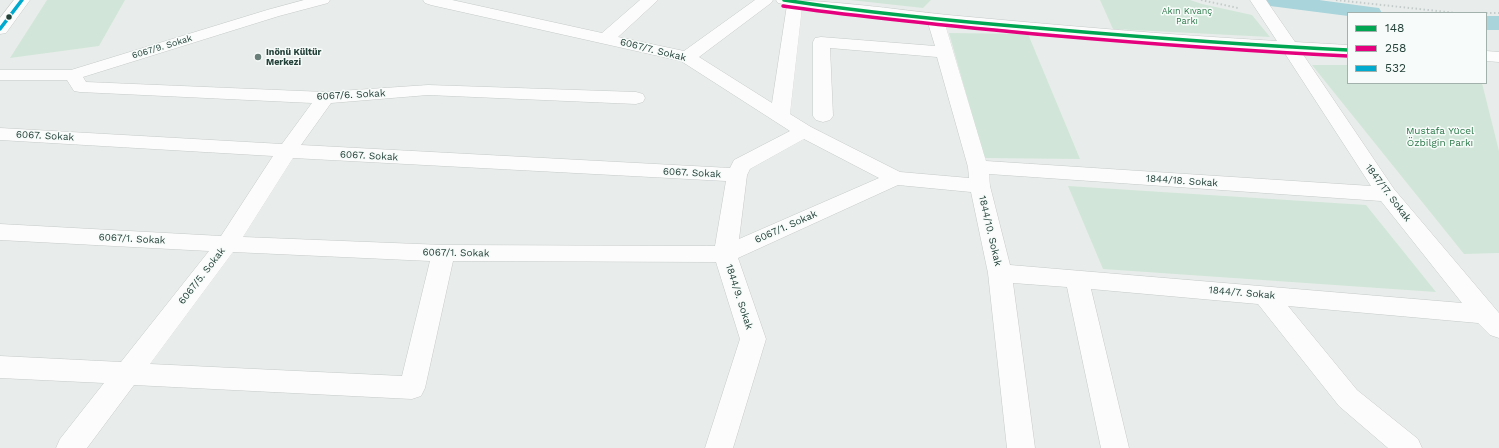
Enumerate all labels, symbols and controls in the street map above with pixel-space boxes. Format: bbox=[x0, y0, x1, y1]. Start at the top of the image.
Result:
park label: Akın Kıvanç Parkı bbox=[1162, 6, 1212, 27]
unlabelled marker bbox=[4, 12, 14, 22]
legend bbox=[1347, 12, 1487, 84]
text: 148 bbox=[1385, 21, 1404, 35]
street label: 6067/9. Sokak bbox=[131, 33, 193, 61]
street label: 6067/7. Sokak bbox=[619, 36, 687, 64]
text: 258 bbox=[1385, 41, 1406, 55]
place label: Inönü Kültür Merkezi bbox=[266, 47, 321, 68]
marker: Inönü Kültür Merkezi bbox=[253, 52, 263, 62]
text: 532 bbox=[1385, 61, 1406, 75]
street label: 6067/6. Sokak bbox=[316, 87, 386, 103]
park label: Mustafa Yücel Özbilgin Parkı bbox=[1406, 125, 1474, 148]
street label: 6067. Sokak bbox=[16, 128, 74, 144]
street label: 6067. Sokak bbox=[340, 148, 398, 164]
street label: 1847/17. Sokak bbox=[1362, 162, 1414, 224]
street label: 6067. Sokak bbox=[663, 165, 721, 181]
street label: 1844/18. Sokak bbox=[1146, 173, 1218, 189]
street label: 1844/10. Sokak bbox=[976, 195, 1004, 267]
street label: 6067/1. Sokak bbox=[753, 208, 819, 246]
street label: 6067/1. Sokak bbox=[98, 231, 166, 247]
street label: 6067/5. Sokak bbox=[176, 245, 228, 307]
street label: 6067/1. Sokak bbox=[422, 246, 490, 260]
street label: 1844/9. Sokak bbox=[723, 263, 755, 331]
street label: 1844/7. Sokak bbox=[1208, 284, 1276, 302]

